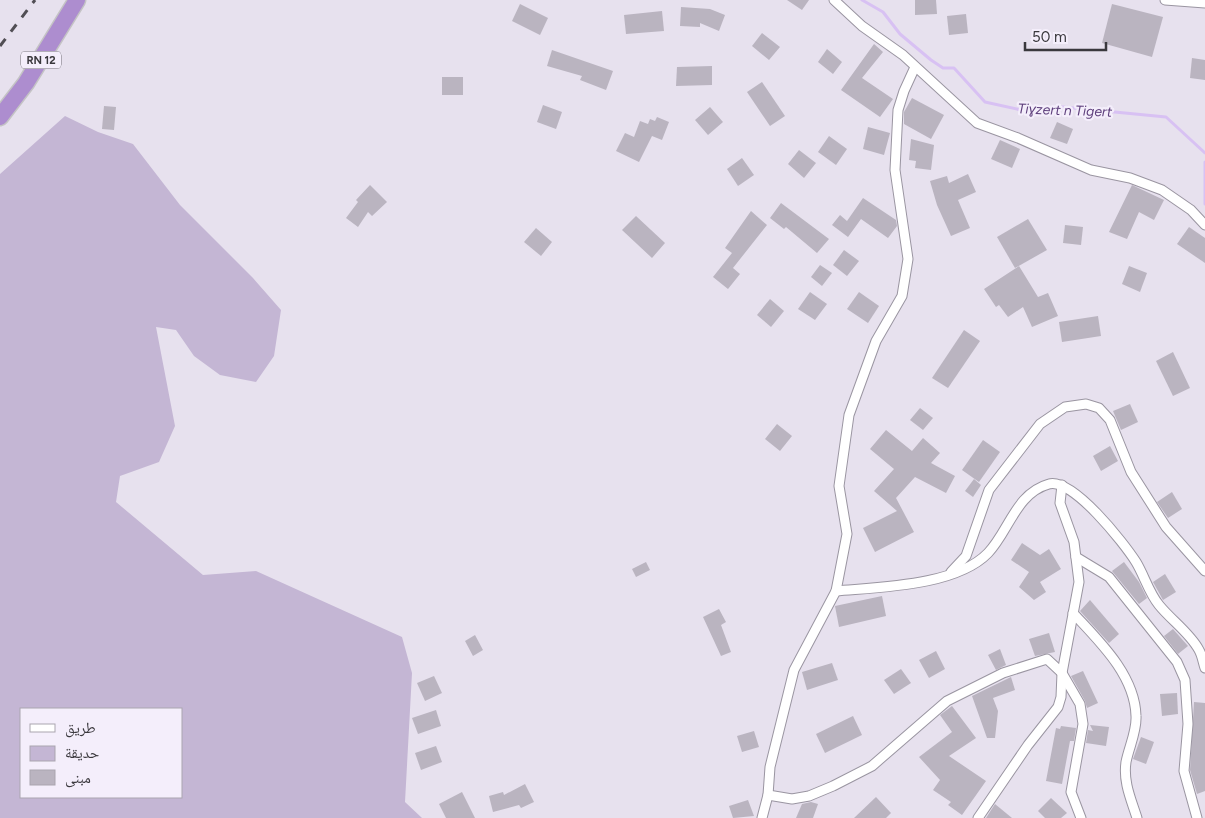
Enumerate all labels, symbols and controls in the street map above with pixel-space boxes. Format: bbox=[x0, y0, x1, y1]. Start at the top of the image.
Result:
scale bar bbox=[1025, 20, 1106, 52]
text: 50 m bbox=[1032, 28, 1067, 46]
road number: RN 12 bbox=[21, 52, 61, 68]
water label: Tiɣzert n Tigert bbox=[1017, 100, 1113, 121]
legend bbox=[20, 708, 182, 798]
text: طريق bbox=[65, 719, 96, 738]
text: حديقة bbox=[65, 744, 100, 762]
text: مبنى bbox=[65, 769, 91, 788]

